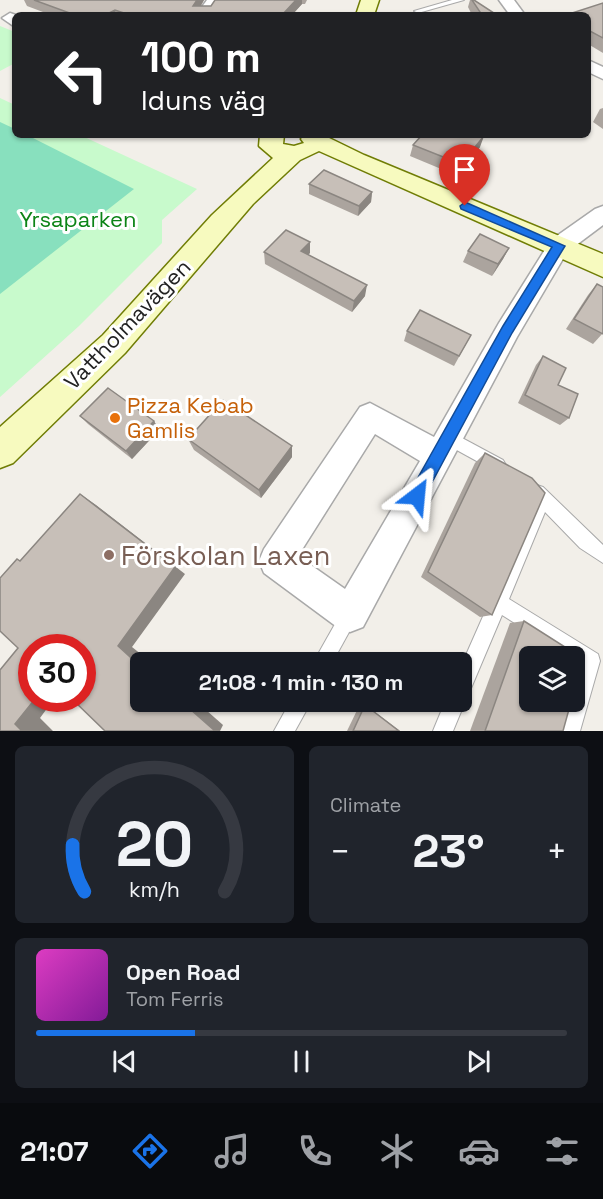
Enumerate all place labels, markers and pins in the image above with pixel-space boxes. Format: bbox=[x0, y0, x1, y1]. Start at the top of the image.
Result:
pin bbox=[439, 144, 490, 206]
place label: Pizza Kebab Gamlis bbox=[127, 391, 254, 444]
marker: Pizza Kebab Gamlis bbox=[108, 411, 122, 425]
place label: Förskolan Laxen bbox=[121, 538, 330, 573]
marker: Förskolan Laxen bbox=[102, 548, 116, 562]

